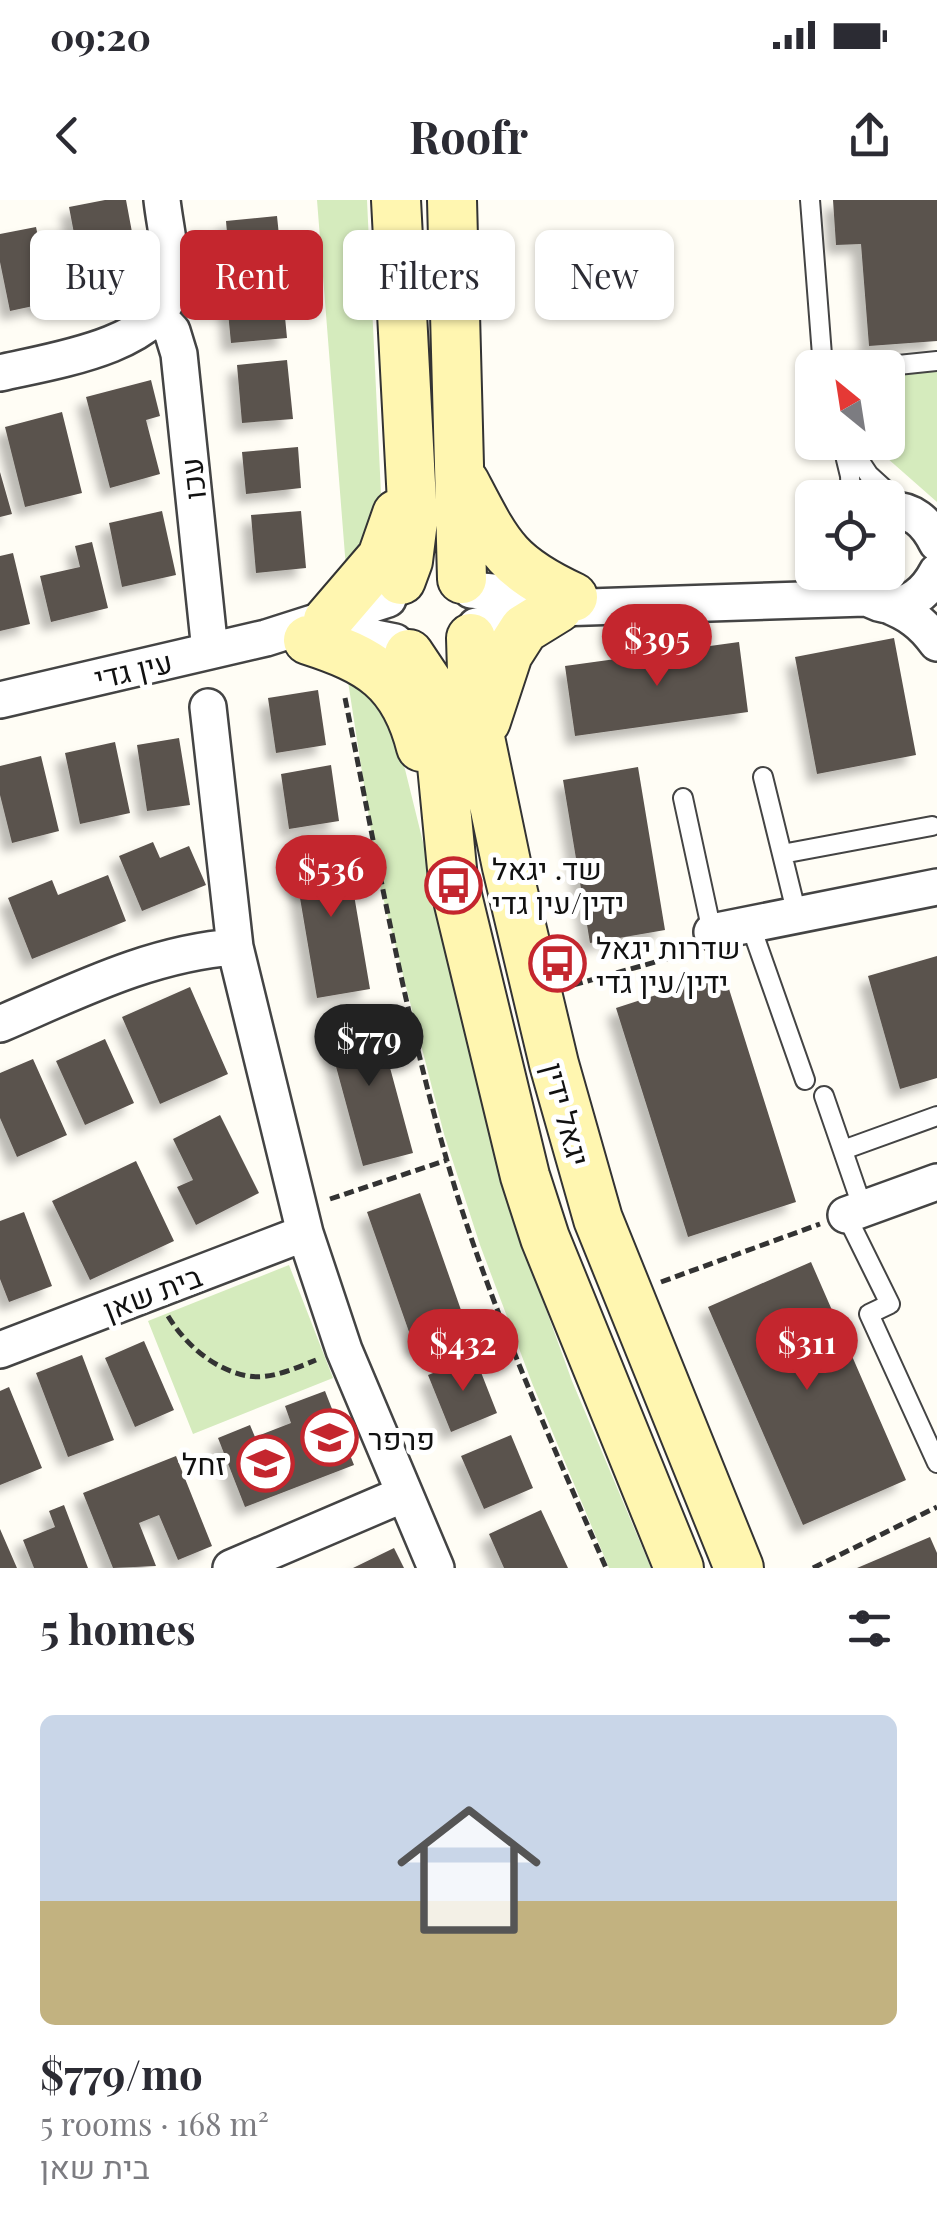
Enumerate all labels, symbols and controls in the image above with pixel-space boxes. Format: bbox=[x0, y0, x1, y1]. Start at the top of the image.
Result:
text: 09:20 bbox=[50, 10, 151, 61]
text: Roofr bbox=[409, 105, 528, 165]
icon: back bbox=[40, 108, 95, 163]
icon: share bbox=[842, 108, 897, 163]
chip: Buy bbox=[30, 230, 160, 320]
chip: Rent bbox=[180, 230, 323, 320]
chip: Filters bbox=[343, 230, 515, 320]
chip: New bbox=[535, 230, 674, 320]
north arrow bbox=[795, 350, 905, 460]
map controls bbox=[795, 350, 905, 590]
street label: עכו bbox=[170, 456, 214, 502]
button: locate bbox=[795, 480, 905, 590]
pin: $395 bbox=[598, 604, 716, 689]
text: $395 bbox=[624, 615, 690, 658]
street label: עין גדי bbox=[90, 641, 176, 697]
pin: $536 bbox=[272, 835, 390, 920]
text: $536 bbox=[298, 846, 364, 889]
place label: שד. יגאל ידין/עין גדי bbox=[492, 848, 624, 922]
bus stop icon: שד. יגאל ידין/עין גדי bbox=[423, 855, 483, 915]
place label: שדרות יגאל ידין/עין גדי bbox=[596, 927, 741, 1001]
bus stop icon: שדרות יגאל ידין/עין גדי bbox=[527, 934, 587, 994]
pin: $779 bbox=[310, 1004, 428, 1089]
text: $779 bbox=[336, 1015, 402, 1058]
street label: יגאל ידין bbox=[534, 1058, 600, 1170]
street label: בית שאן bbox=[97, 1255, 207, 1329]
pin: $311 bbox=[748, 1308, 866, 1393]
pin: $432 bbox=[404, 1309, 522, 1394]
text: $311 bbox=[778, 1319, 836, 1362]
text: $432 bbox=[429, 1320, 497, 1363]
school or university icon: פרפר bbox=[299, 1408, 359, 1468]
place label: פרפר bbox=[368, 1418, 435, 1458]
school or university icon: זחל bbox=[235, 1433, 295, 1493]
place label: זחל bbox=[182, 1443, 226, 1483]
text: 5 homes bbox=[40, 1600, 196, 1656]
icon: filters bbox=[842, 1601, 897, 1656]
icon: home bbox=[379, 1780, 559, 1960]
text: $779/mo bbox=[40, 2045, 203, 2101]
text: 5 rooms · 168 m² bbox=[40, 2101, 269, 2144]
text: בית שאן bbox=[40, 2144, 150, 2187]

